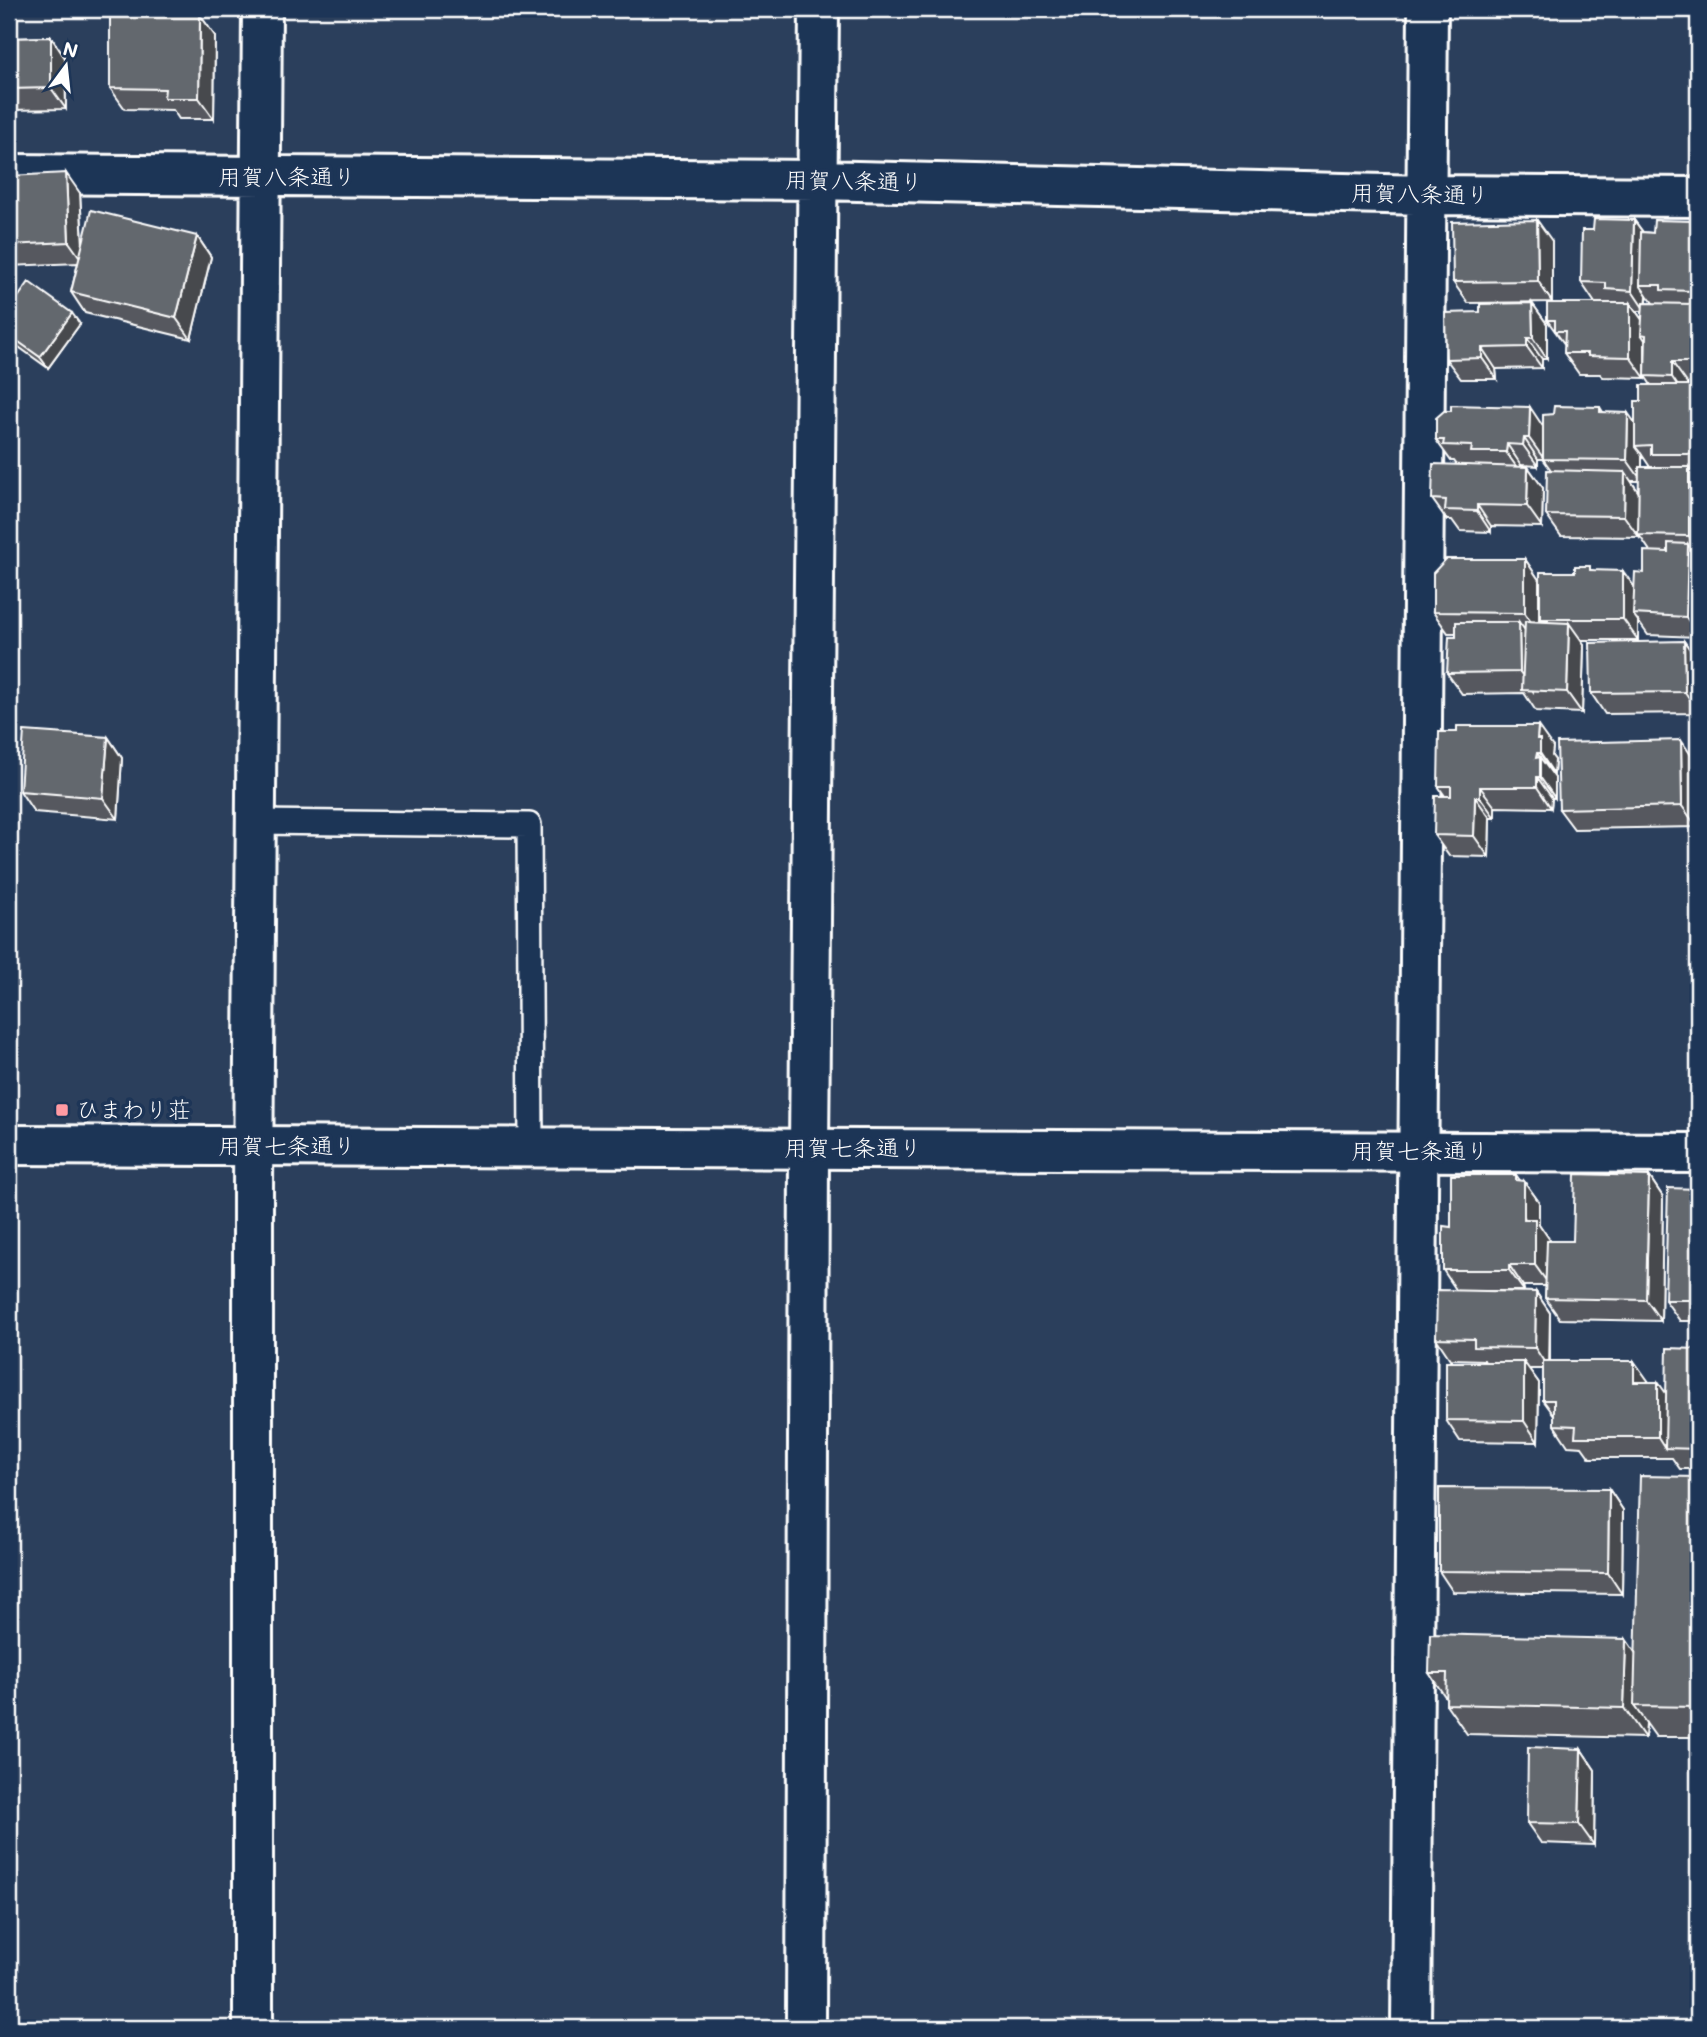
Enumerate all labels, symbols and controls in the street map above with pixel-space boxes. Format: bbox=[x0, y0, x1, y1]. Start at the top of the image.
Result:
north arrow bbox=[32, 32, 102, 102]
text: N bbox=[60, 35, 81, 63]
street label: 用賀八条通り bbox=[218, 161, 356, 191]
street label: 用賀八条通り bbox=[785, 164, 923, 196]
street label: 用賀八条通り bbox=[1351, 177, 1489, 209]
place label: ひまわり荘 bbox=[76, 1094, 191, 1124]
marker: ひまわり荘 bbox=[54, 1102, 70, 1118]
street label: 用賀七条通り bbox=[218, 1130, 356, 1160]
street label: 用賀七条通り bbox=[784, 1132, 922, 1162]
street label: 用賀七条通り bbox=[1351, 1135, 1489, 1165]

